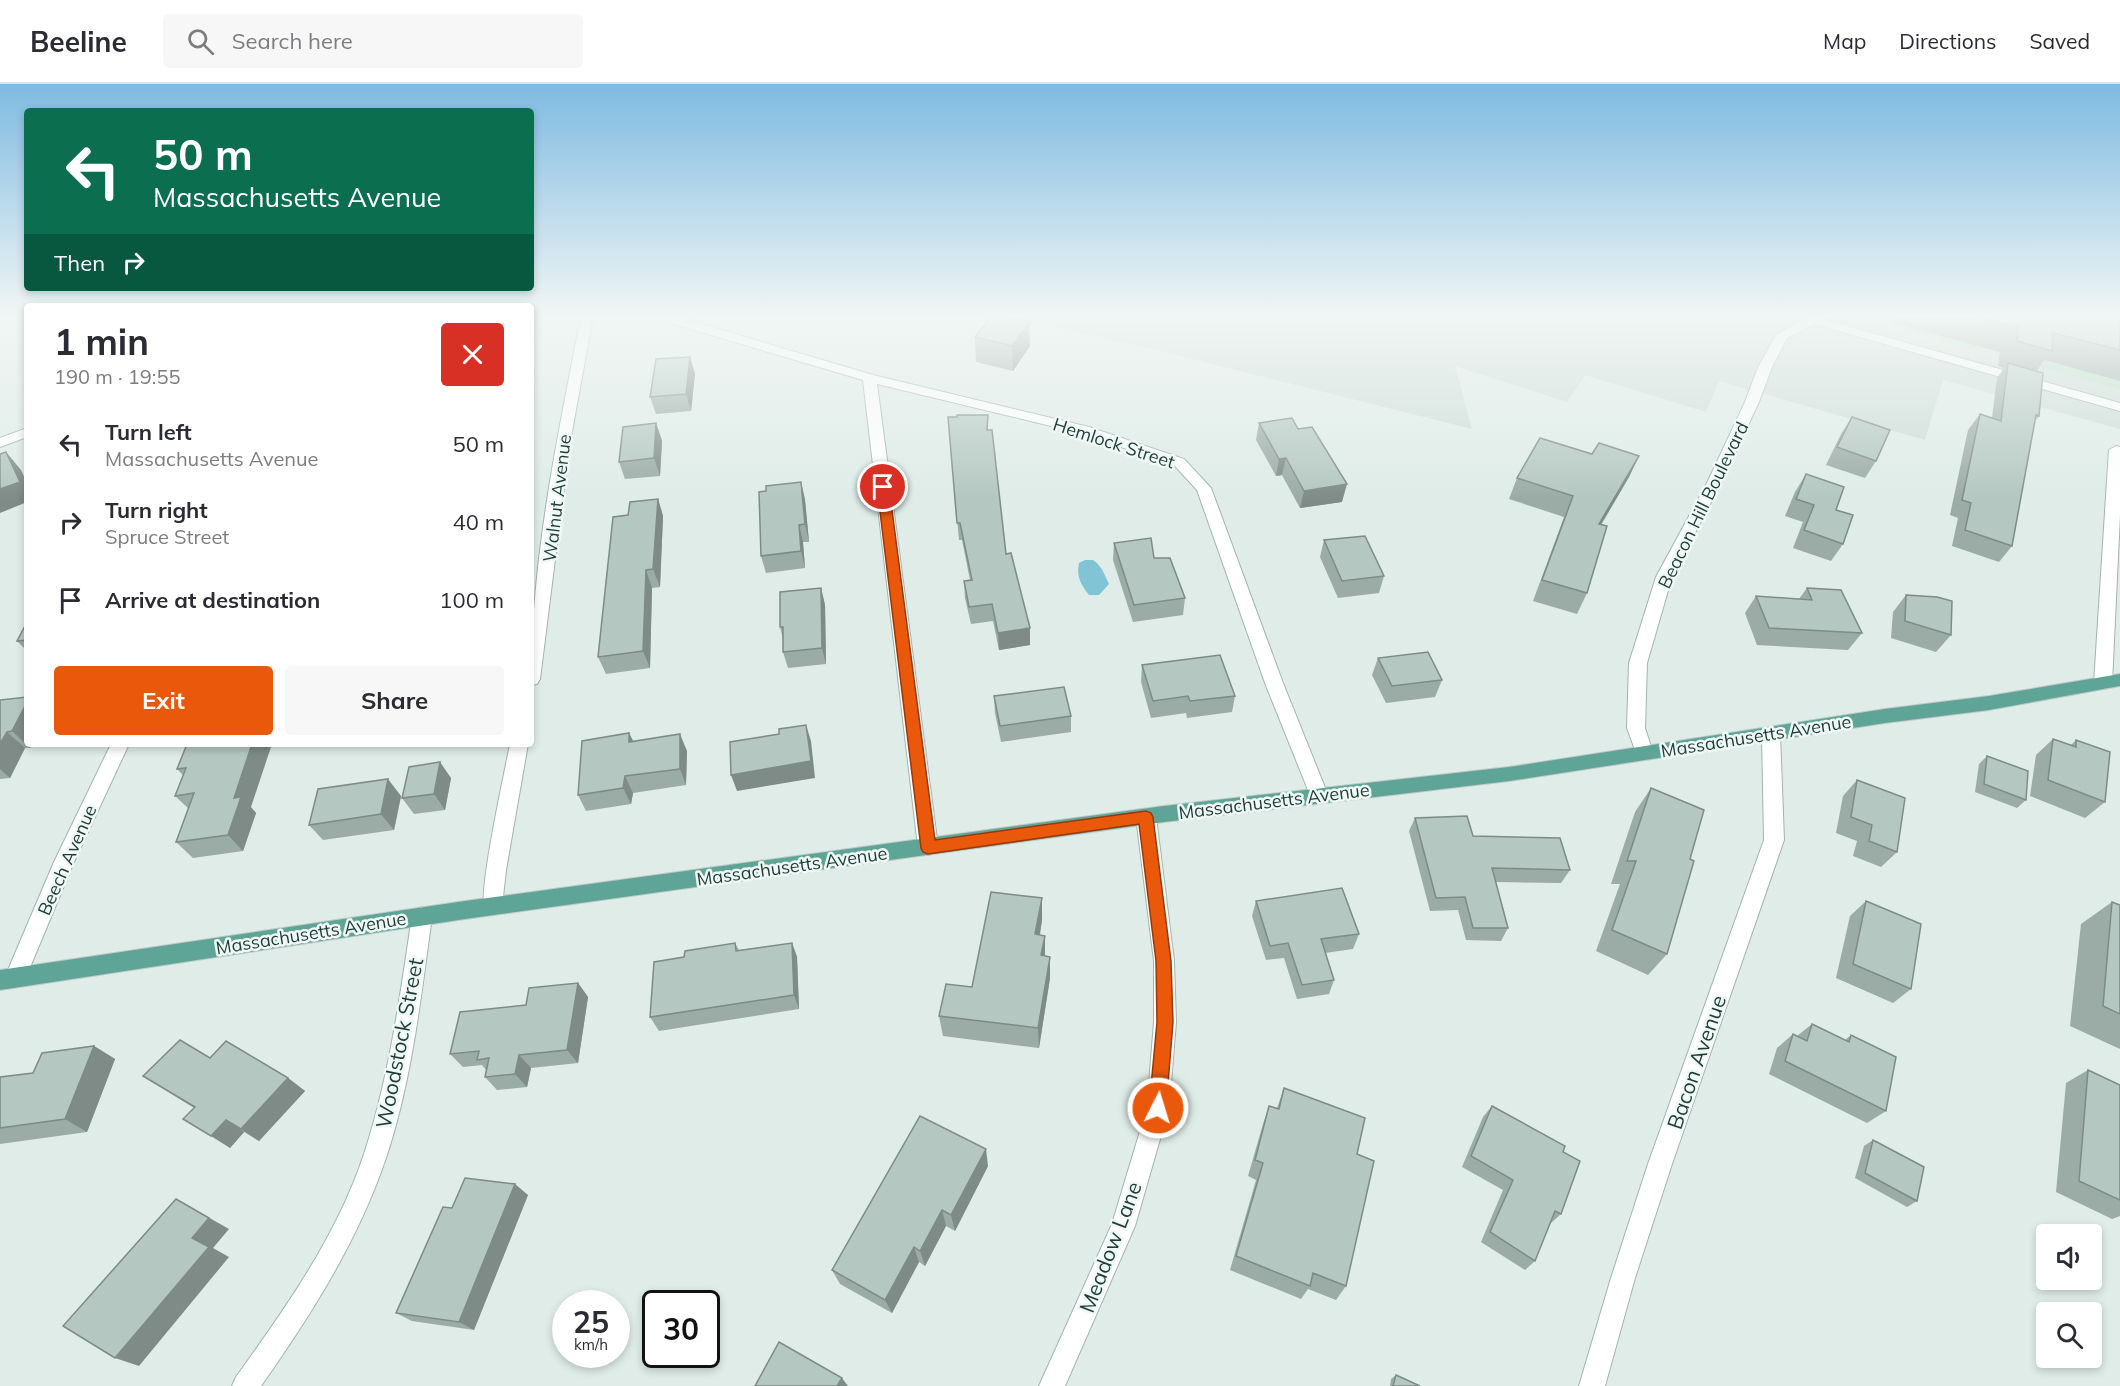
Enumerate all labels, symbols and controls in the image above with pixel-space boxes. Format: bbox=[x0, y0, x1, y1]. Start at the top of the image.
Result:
search box bbox=[163, 14, 583, 68]
text: Beeline bbox=[30, 24, 127, 59]
icon: search bbox=[184, 25, 217, 58]
text: Search here bbox=[232, 27, 353, 55]
text: Map bbox=[1823, 28, 1866, 54]
text: Directions bbox=[1899, 28, 1996, 54]
text: Saved bbox=[2029, 28, 2090, 54]
text: 50 m bbox=[153, 128, 253, 181]
icon: left bbox=[54, 132, 132, 210]
text: Massachusetts Avenue bbox=[153, 180, 441, 214]
icon: right bbox=[117, 246, 150, 279]
text: Then bbox=[54, 249, 105, 277]
text: 1 min bbox=[54, 319, 149, 364]
button: close bbox=[441, 323, 504, 386]
text: 190 m · 19:55 bbox=[54, 364, 180, 389]
street label: Hemlock Street bbox=[1050, 413, 1178, 473]
text: Turn left bbox=[105, 418, 192, 446]
street label: Beacon Hill Boulevard bbox=[1653, 418, 1753, 592]
icon: left bbox=[54, 428, 87, 461]
text: 50 m bbox=[453, 430, 504, 458]
street label: Walnut Avenue bbox=[538, 433, 576, 563]
text: Massachusetts Avenue bbox=[105, 446, 319, 471]
pin bbox=[857, 461, 908, 512]
icon: arrive bbox=[866, 470, 899, 503]
text: Turn right bbox=[105, 496, 208, 524]
icon: right bbox=[54, 506, 87, 539]
text: 40 m bbox=[453, 508, 504, 536]
text: Spruce Street bbox=[105, 524, 229, 549]
icon: arrive bbox=[54, 584, 87, 617]
text: Arrive at destination bbox=[105, 586, 320, 614]
text: 100 m bbox=[439, 586, 504, 614]
button: Exit bbox=[54, 666, 273, 735]
button: Share bbox=[285, 666, 504, 735]
street label: Massachusetts Avenue bbox=[1659, 710, 1853, 762]
street label: Massachusetts Avenue bbox=[1177, 778, 1371, 824]
street label: Beech Avenue bbox=[32, 801, 102, 919]
street label: Massachusetts Avenue bbox=[695, 841, 889, 891]
street label: Massachusetts Avenue bbox=[214, 907, 408, 959]
street label: Woodstock Street bbox=[370, 956, 428, 1130]
street label: Bacon Avenue bbox=[1661, 992, 1731, 1132]
position arrow bbox=[1126, 1076, 1190, 1140]
street label: Meadow Lane bbox=[1073, 1178, 1147, 1316]
map controls bbox=[2036, 1224, 2102, 1368]
button: sound bbox=[2036, 1224, 2102, 1290]
speed limit sign: 30 bbox=[642, 1290, 720, 1368]
button: search bbox=[2036, 1302, 2102, 1368]
text: 25 bbox=[573, 1303, 609, 1341]
text: km/h bbox=[574, 1335, 608, 1354]

